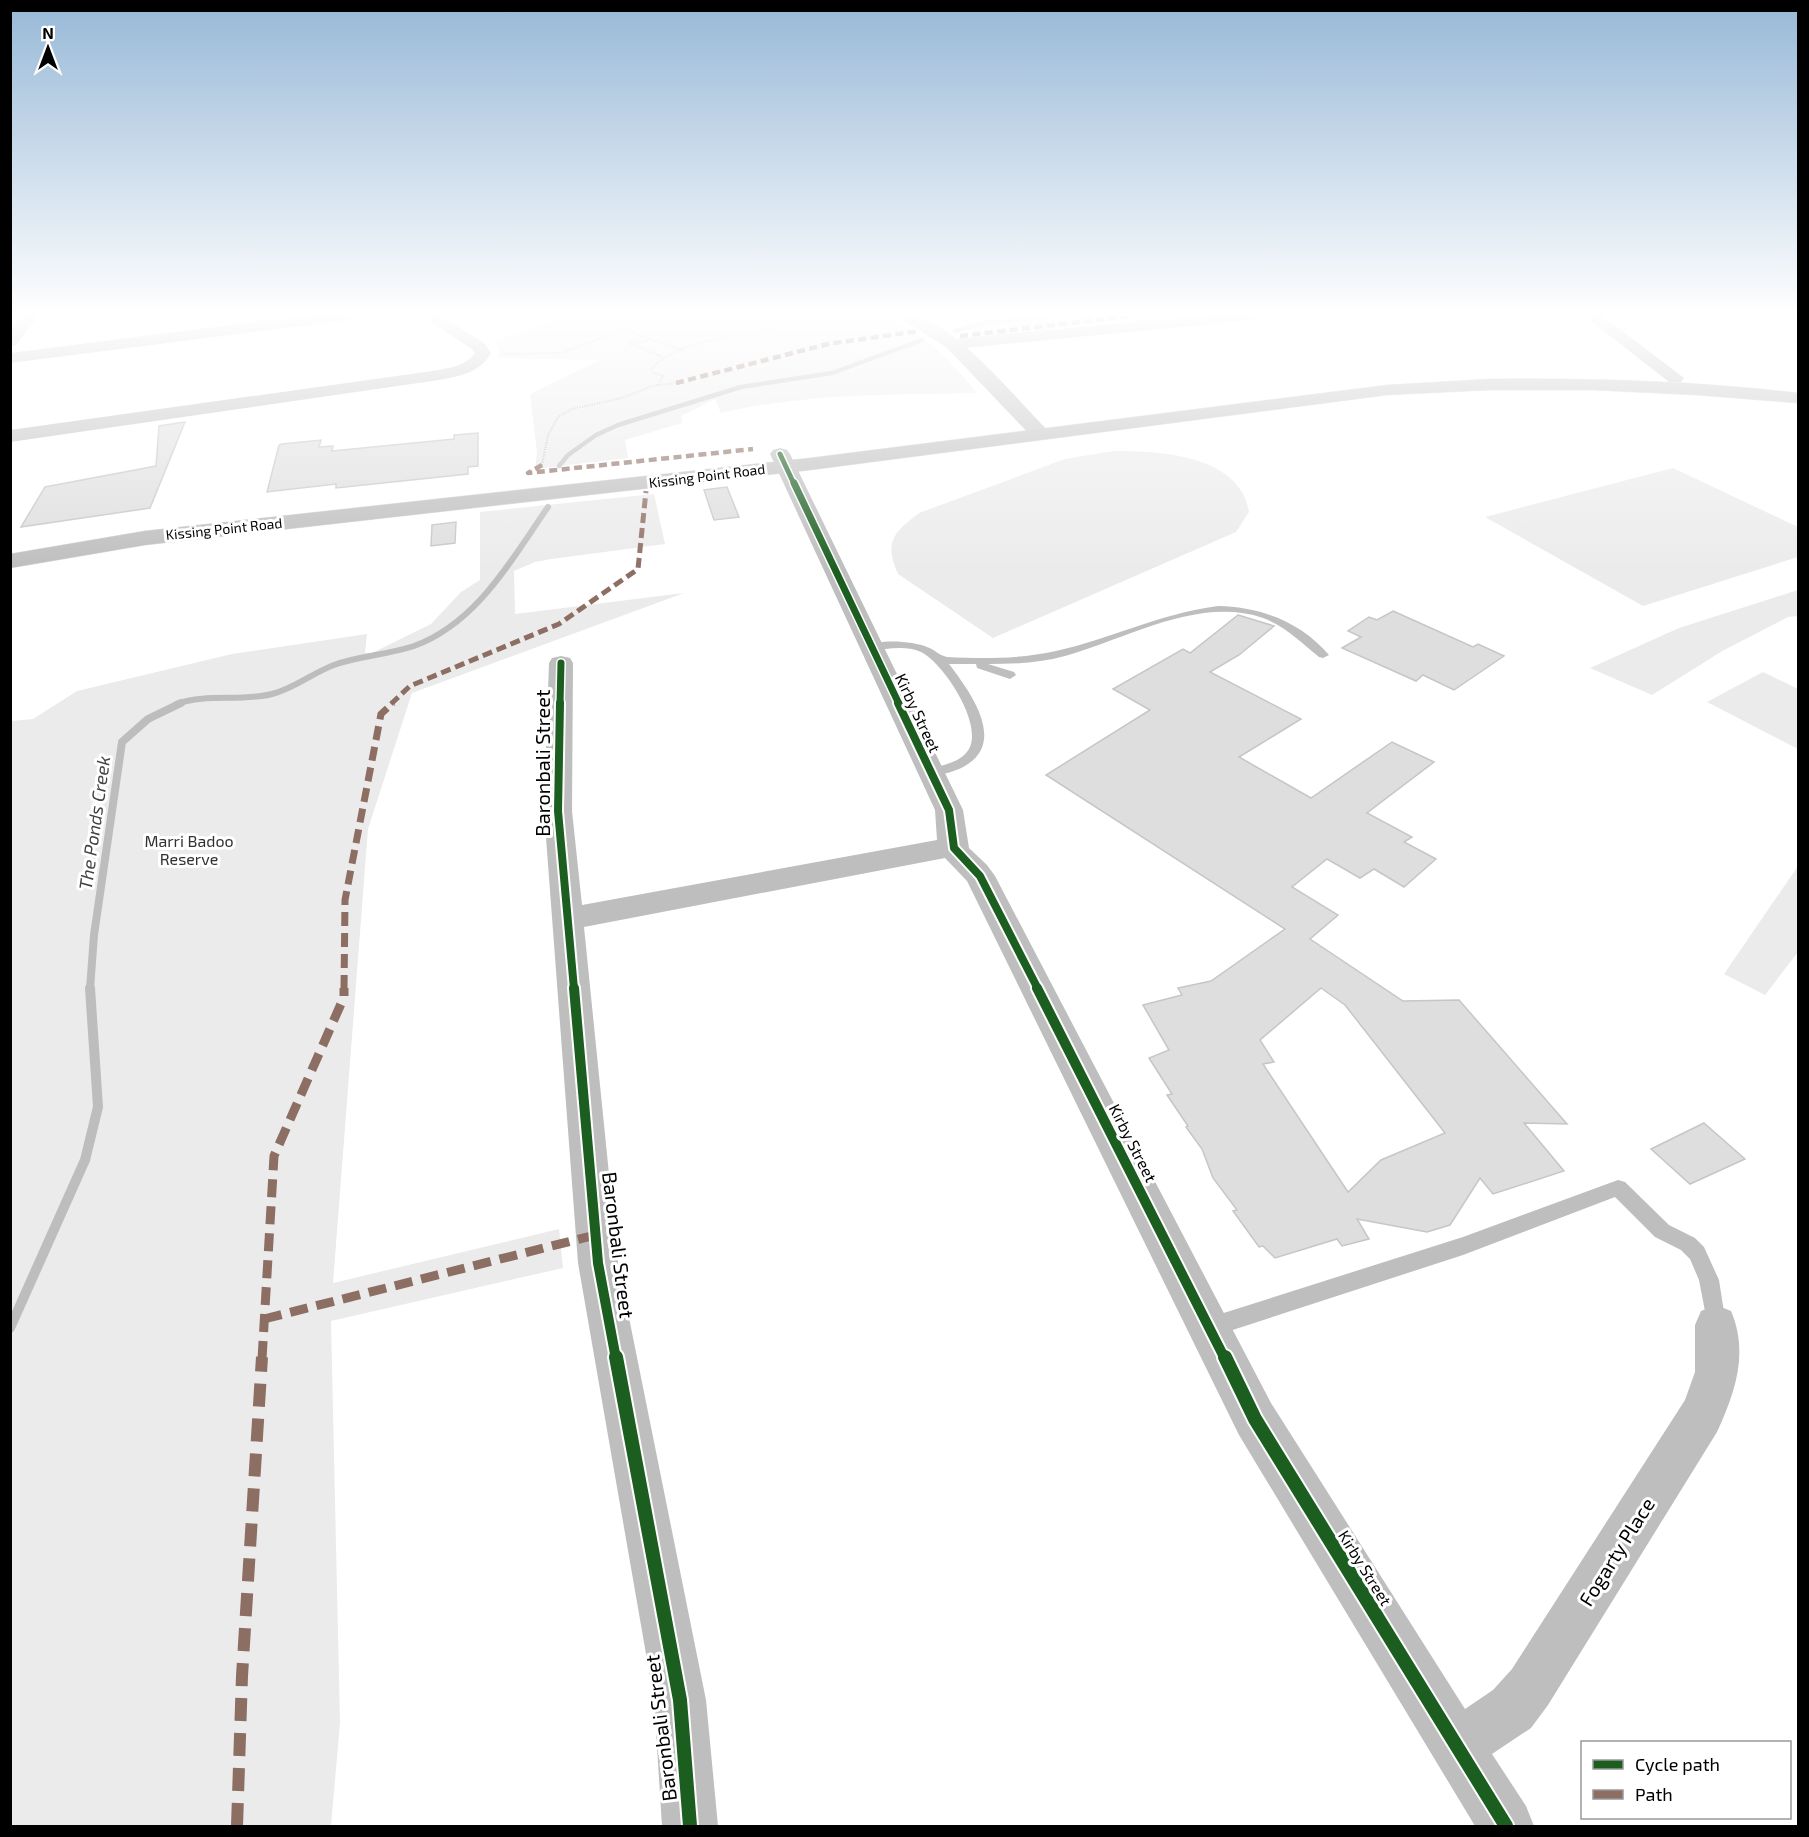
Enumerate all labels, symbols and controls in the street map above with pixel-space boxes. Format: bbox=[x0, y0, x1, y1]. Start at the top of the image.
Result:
north arrow bbox=[18, 18, 78, 78]
text: N bbox=[42, 23, 54, 42]
street label: Kissing Point Road bbox=[648, 460, 766, 491]
street label: Kissing Point Road bbox=[165, 514, 283, 543]
street label: Kirby Street bbox=[892, 670, 945, 755]
street label: Baronbali Street bbox=[530, 689, 554, 837]
water label: The Ponds Creek bbox=[74, 755, 114, 891]
park label: Marri Badoo Reserve bbox=[144, 831, 234, 868]
street label: Kirby Street bbox=[1106, 1101, 1161, 1185]
street label: Baronbali Street bbox=[598, 1170, 640, 1320]
street label: Fogarty Place bbox=[1573, 1493, 1659, 1610]
street label: Kirby Street bbox=[1335, 1527, 1396, 1609]
street label: Baronbali Street bbox=[639, 1653, 681, 1803]
legend bbox=[1581, 1741, 1791, 1819]
text: Cycle path bbox=[1635, 1753, 1720, 1775]
text: Path bbox=[1635, 1783, 1673, 1805]

